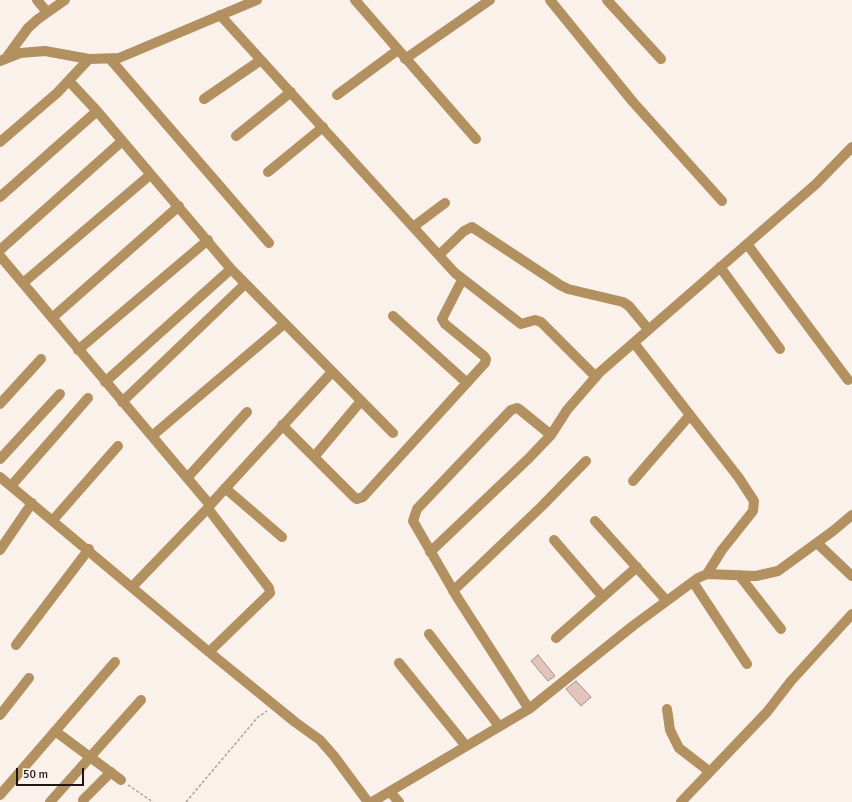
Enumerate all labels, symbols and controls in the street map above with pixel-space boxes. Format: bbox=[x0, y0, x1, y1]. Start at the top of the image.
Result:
scale bar bbox=[18, 760, 86, 786]
text: 50 m bbox=[23, 767, 48, 782]

